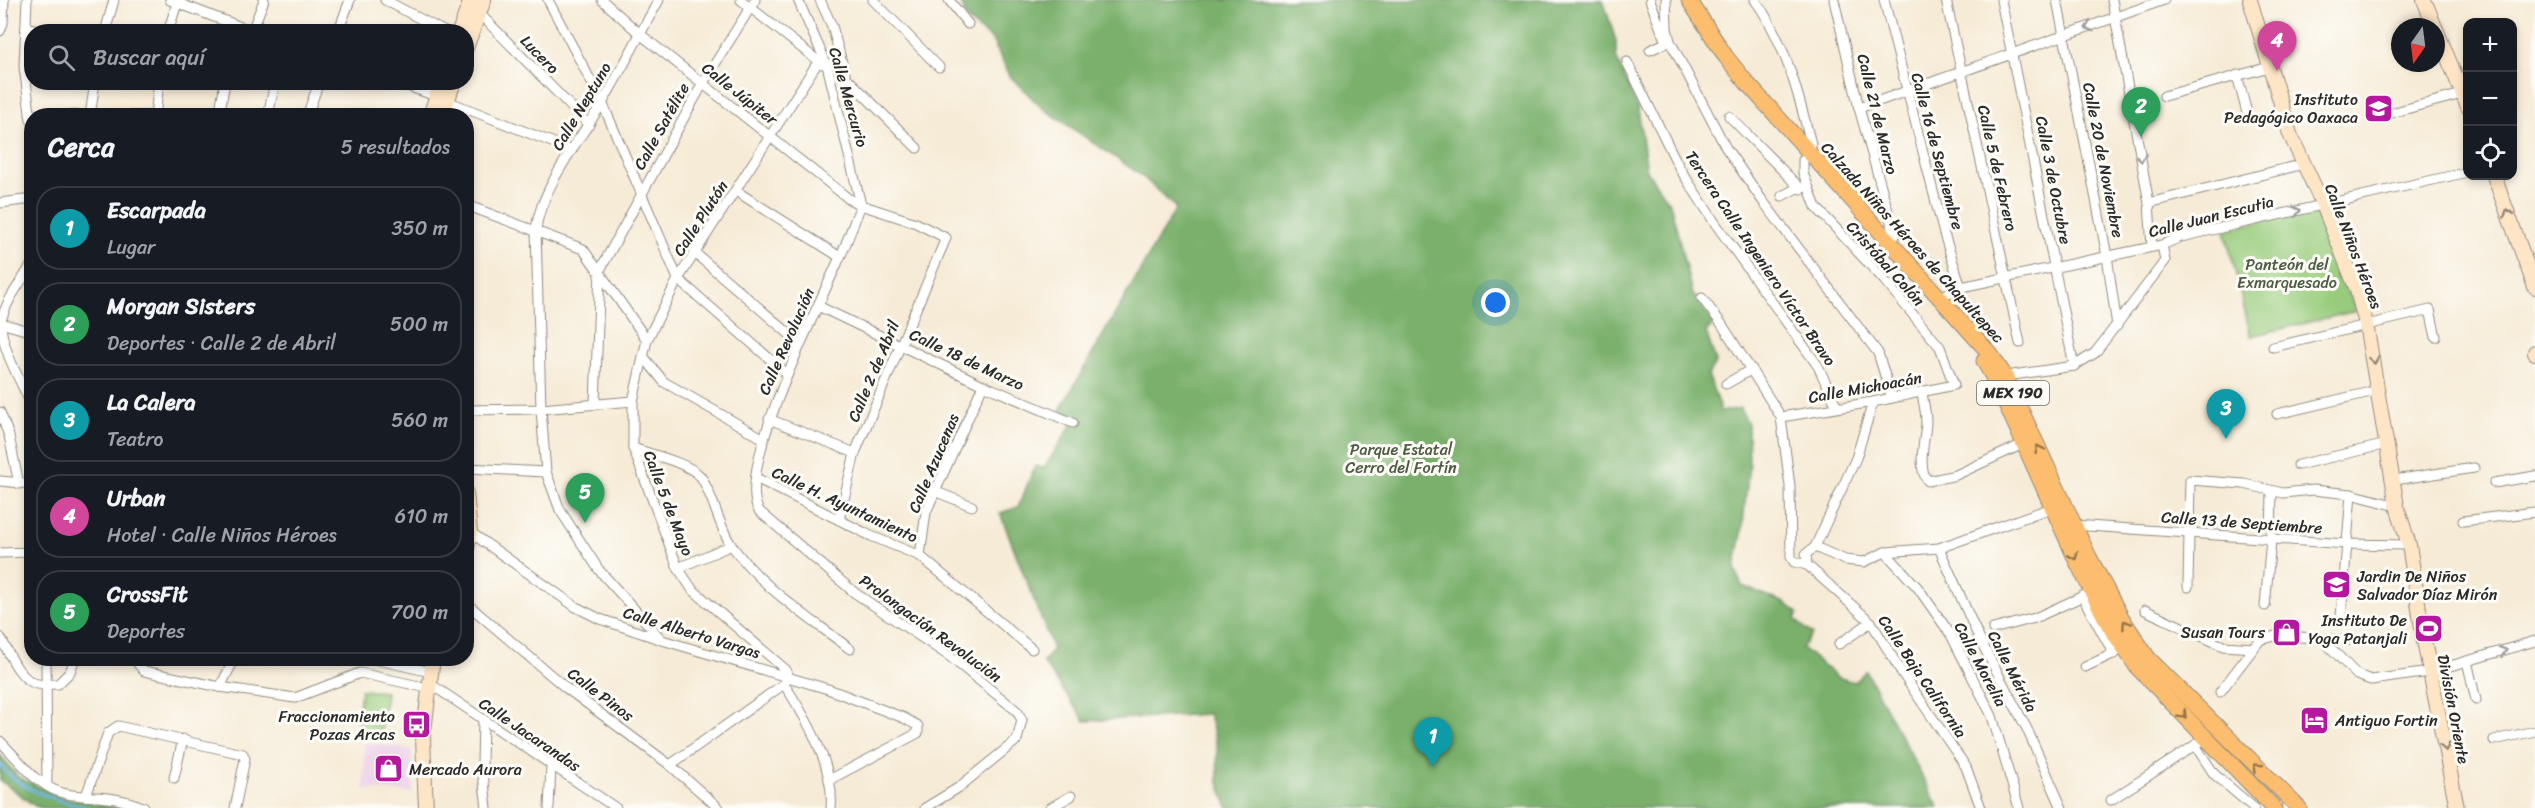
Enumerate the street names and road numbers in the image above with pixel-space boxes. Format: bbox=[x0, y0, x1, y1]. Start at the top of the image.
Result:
street label: Lucero bbox=[513, 27, 566, 81]
street label: Calle Mercurio bbox=[820, 44, 877, 151]
street label: Calle 21 de Marzo bbox=[1849, 51, 1907, 178]
street label: Calle Júpiter bbox=[695, 54, 785, 133]
street label: Calle Neptuno bbox=[543, 56, 619, 156]
street label: Calle 16 de Septiembre bbox=[1903, 69, 1972, 233]
street label: Calle Satélite bbox=[625, 77, 698, 175]
street label: Calle 20 de Noviembre bbox=[2074, 80, 2133, 240]
street label: Calle 5 de Febrero bbox=[1969, 102, 2026, 234]
street label: Calle 3 de Octubre bbox=[2027, 114, 2080, 247]
street label: Calzada Niños Héroes de Chapultepec bbox=[1814, 135, 2012, 350]
street label: Tercera Calle Ingeniero Víctor Bravo bbox=[1677, 144, 1844, 372]
street label: Calle Plutón bbox=[665, 174, 736, 262]
street label: Calle Niños Héroes bbox=[2316, 179, 2391, 313]
street label: Calle Juan Escutia bbox=[2145, 187, 2277, 246]
street label: Cristóbal Colón bbox=[1839, 214, 1933, 313]
street label: Calle Revolución bbox=[750, 283, 823, 400]
street label: Calle 2 de Abril bbox=[839, 315, 908, 427]
street label: Calle 18 de Marzo bbox=[905, 320, 1029, 399]
street label: Calle Michoacán bbox=[1806, 363, 1924, 412]
road number: MEX 190 bbox=[1977, 381, 2049, 405]
street label: Calle Azucenas bbox=[899, 409, 968, 517]
street label: Calle 5 de Mayo bbox=[635, 446, 702, 560]
street label: Calle H. Ayuntamiento bbox=[767, 458, 923, 551]
street label: Calle 13 de Septiembre bbox=[2160, 502, 2323, 543]
street label: Prolongación Revolución bbox=[853, 566, 1009, 691]
street label: Calle Alberto Vargas bbox=[620, 598, 764, 667]
street label: Calle Baja California bbox=[1870, 609, 1975, 744]
street label: Calle Morelia bbox=[1946, 616, 2015, 712]
street label: Calle Mérida bbox=[1979, 625, 2046, 717]
street label: División Oriente bbox=[2429, 652, 2478, 767]
street label: Calle Pinos bbox=[561, 659, 641, 730]
street label: Calle Jacarandas bbox=[473, 689, 587, 780]

